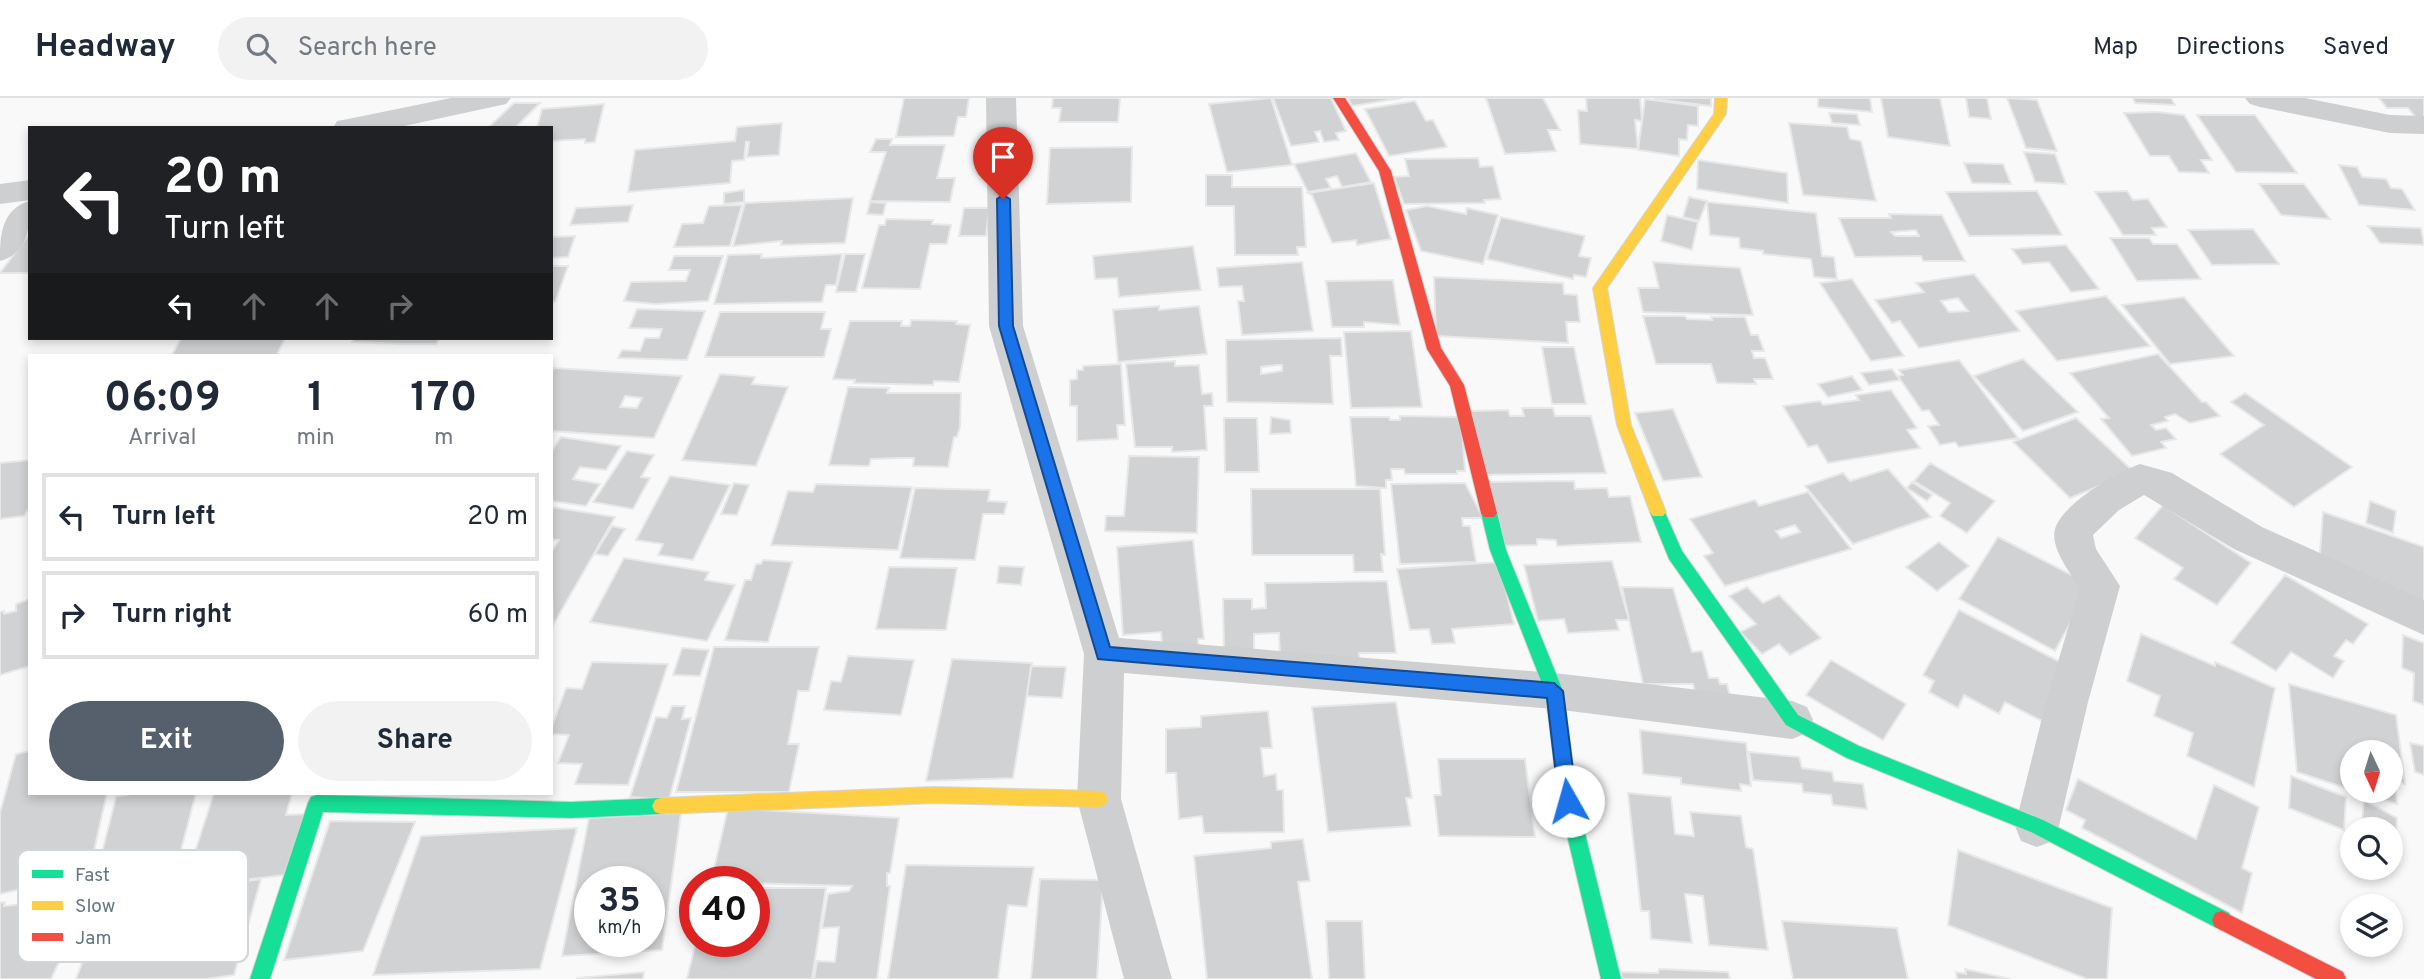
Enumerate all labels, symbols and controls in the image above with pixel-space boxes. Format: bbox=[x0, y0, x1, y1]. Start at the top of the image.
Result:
search box bbox=[218, 17, 708, 80]
text: Headway bbox=[35, 27, 176, 69]
icon: search bbox=[242, 29, 280, 67]
text: Search here bbox=[298, 32, 437, 65]
text: Map bbox=[2093, 33, 2138, 63]
text: Directions bbox=[2176, 33, 2285, 63]
text: Saved bbox=[2323, 33, 2389, 63]
pin bbox=[973, 127, 1033, 199]
icon: arrive bbox=[984, 138, 1022, 176]
text: 20 m bbox=[164, 149, 281, 211]
icon: left bbox=[49, 154, 140, 245]
text: Turn left bbox=[164, 210, 285, 250]
icon: left bbox=[162, 287, 200, 325]
icon: ahead bbox=[235, 287, 273, 325]
icon: ahead bbox=[308, 287, 346, 325]
icon: right bbox=[381, 287, 419, 325]
text: 06:09 bbox=[104, 373, 221, 426]
text: 1 bbox=[307, 373, 324, 426]
text: 170 bbox=[410, 373, 477, 426]
text: Arrival bbox=[128, 424, 196, 453]
text: min bbox=[296, 424, 335, 453]
text: m bbox=[434, 424, 454, 453]
icon: left bbox=[53, 498, 91, 536]
text: Turn left bbox=[112, 501, 216, 534]
text: 20 m bbox=[467, 501, 528, 534]
icon: right bbox=[53, 596, 91, 634]
text: Turn right bbox=[112, 599, 232, 632]
text: 60 m bbox=[468, 599, 528, 632]
button: Exit bbox=[49, 701, 284, 781]
button: Share bbox=[298, 701, 532, 781]
north arrow bbox=[2340, 740, 2403, 803]
map controls bbox=[2340, 740, 2403, 957]
position arrow bbox=[1531, 764, 1605, 838]
button: search bbox=[2340, 817, 2403, 880]
legend bbox=[18, 850, 248, 962]
text: Fast bbox=[75, 864, 110, 888]
speed limit sign: 40 bbox=[679, 866, 770, 957]
text: 35 bbox=[598, 880, 641, 924]
button: layers bbox=[2340, 894, 2403, 957]
text: Slow bbox=[75, 895, 115, 919]
text: km/h bbox=[598, 917, 641, 940]
text: Jam bbox=[75, 927, 112, 951]

